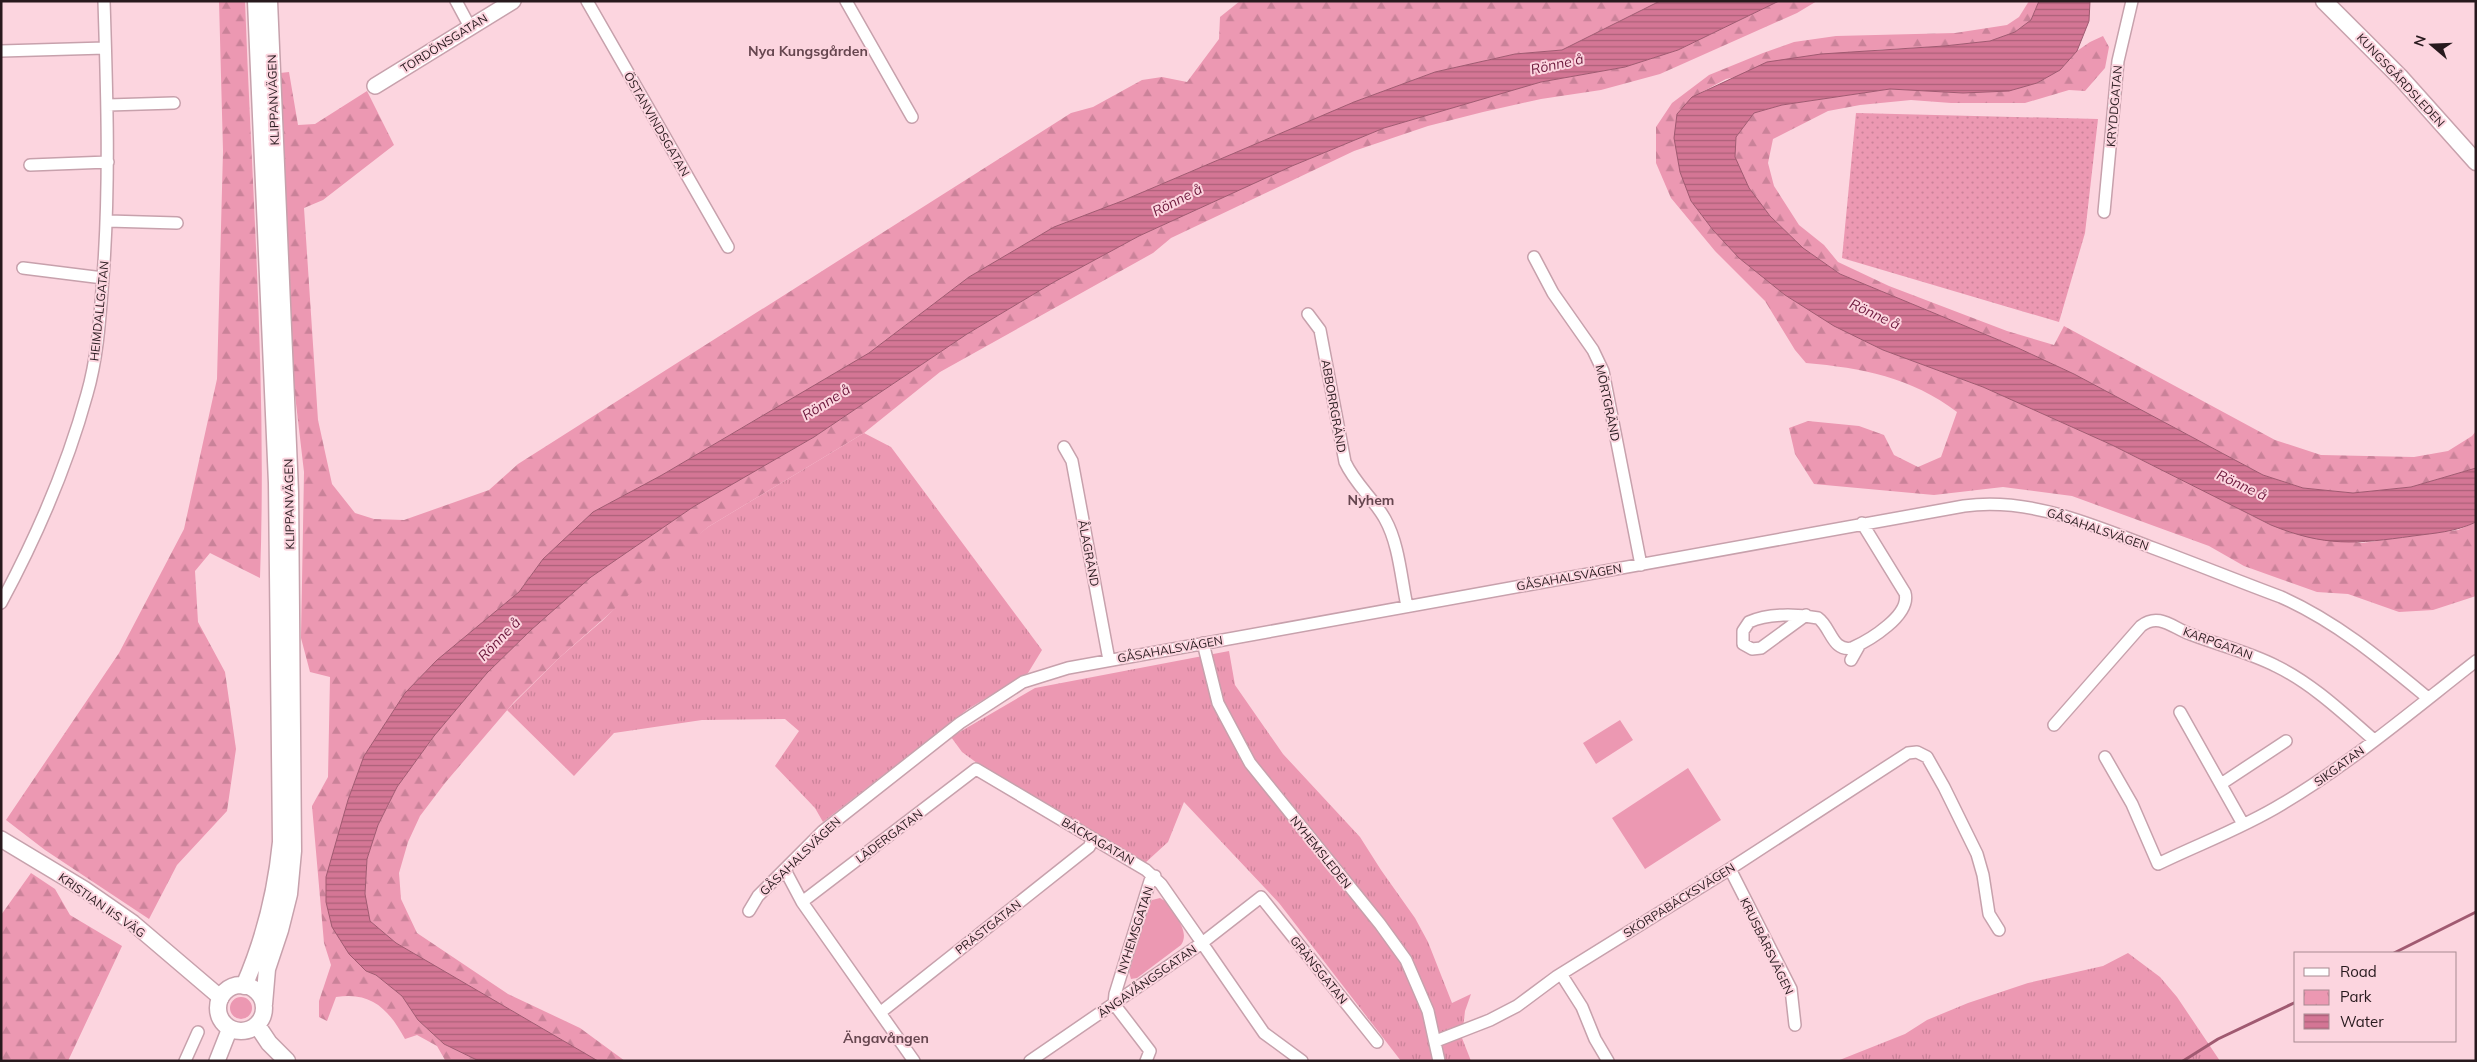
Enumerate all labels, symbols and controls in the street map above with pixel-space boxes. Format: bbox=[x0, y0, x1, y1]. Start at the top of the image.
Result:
street label: TORDÖNSGATAN bbox=[398, 10, 490, 76]
north arrow bbox=[2407, 20, 2457, 70]
street label: KUNGSGÅRDSLEDEN bbox=[2354, 30, 2448, 130]
district label: Nya Kungsgården bbox=[748, 42, 868, 60]
water label: Rönne å bbox=[1529, 50, 1585, 78]
street label: KLIPPANVÄGEN bbox=[264, 54, 282, 146]
street label: KRYDDGATAN bbox=[2103, 64, 2125, 148]
street label: ÖSTANVINDSGATAN bbox=[621, 69, 693, 179]
water label: Rönne å bbox=[1149, 180, 1205, 220]
street label: HEIMDALLGATAN bbox=[86, 260, 112, 362]
water label: Rönne å bbox=[1847, 295, 1903, 333]
street label: ABBORRGRÄND bbox=[1318, 358, 1350, 454]
street label: MÖRTGRÄND bbox=[1593, 363, 1623, 443]
water label: Rönne å bbox=[798, 380, 854, 424]
street label: KLIPPANVÄGEN bbox=[281, 458, 297, 550]
water label: Rönne å bbox=[2214, 466, 2270, 504]
district label: Nyhem bbox=[1348, 491, 1394, 509]
street label: GÅSAHALSVÄGEN bbox=[2045, 505, 2151, 553]
street label: ÅLAGRÄND bbox=[1075, 518, 1103, 588]
street label: GÅSAHALSVÄGEN bbox=[1515, 560, 1623, 594]
water label: Rönne å bbox=[474, 613, 524, 665]
street label: KARPGATAN bbox=[2181, 623, 2255, 663]
street label: GÅSAHALSVÄGEN bbox=[1116, 632, 1224, 666]
street label: SIKGATAN bbox=[2311, 743, 2367, 789]
street label: LÄDERGATAN bbox=[852, 806, 926, 866]
street label: NYHEMSLEDEN bbox=[1287, 813, 1355, 891]
street label: GÅSAHALSVÄGEN bbox=[756, 814, 844, 898]
street label: BÄCKAGATAN bbox=[1059, 814, 1137, 868]
street label: SKÖRPABÄCKSVÄGEN bbox=[1620, 860, 1738, 940]
street label: KRISTIAN II:S VÄG bbox=[56, 870, 148, 940]
street label: NYHEMSGATAN bbox=[1114, 884, 1156, 976]
street label: KRUSBÄRSVÄGEN bbox=[1737, 895, 1797, 997]
street label: PRÄSTGATAN bbox=[952, 897, 1024, 957]
street label: GRÄNSGATAN bbox=[1287, 933, 1351, 1007]
street label: ÄNGAVÅNGSGATAN bbox=[1095, 941, 1199, 1021]
legend bbox=[2294, 952, 2457, 1042]
text: Road bbox=[2340, 962, 2377, 981]
text: Park bbox=[2340, 987, 2372, 1006]
text: Water bbox=[2340, 1012, 2384, 1031]
district label: Ängavången bbox=[843, 1029, 929, 1047]

